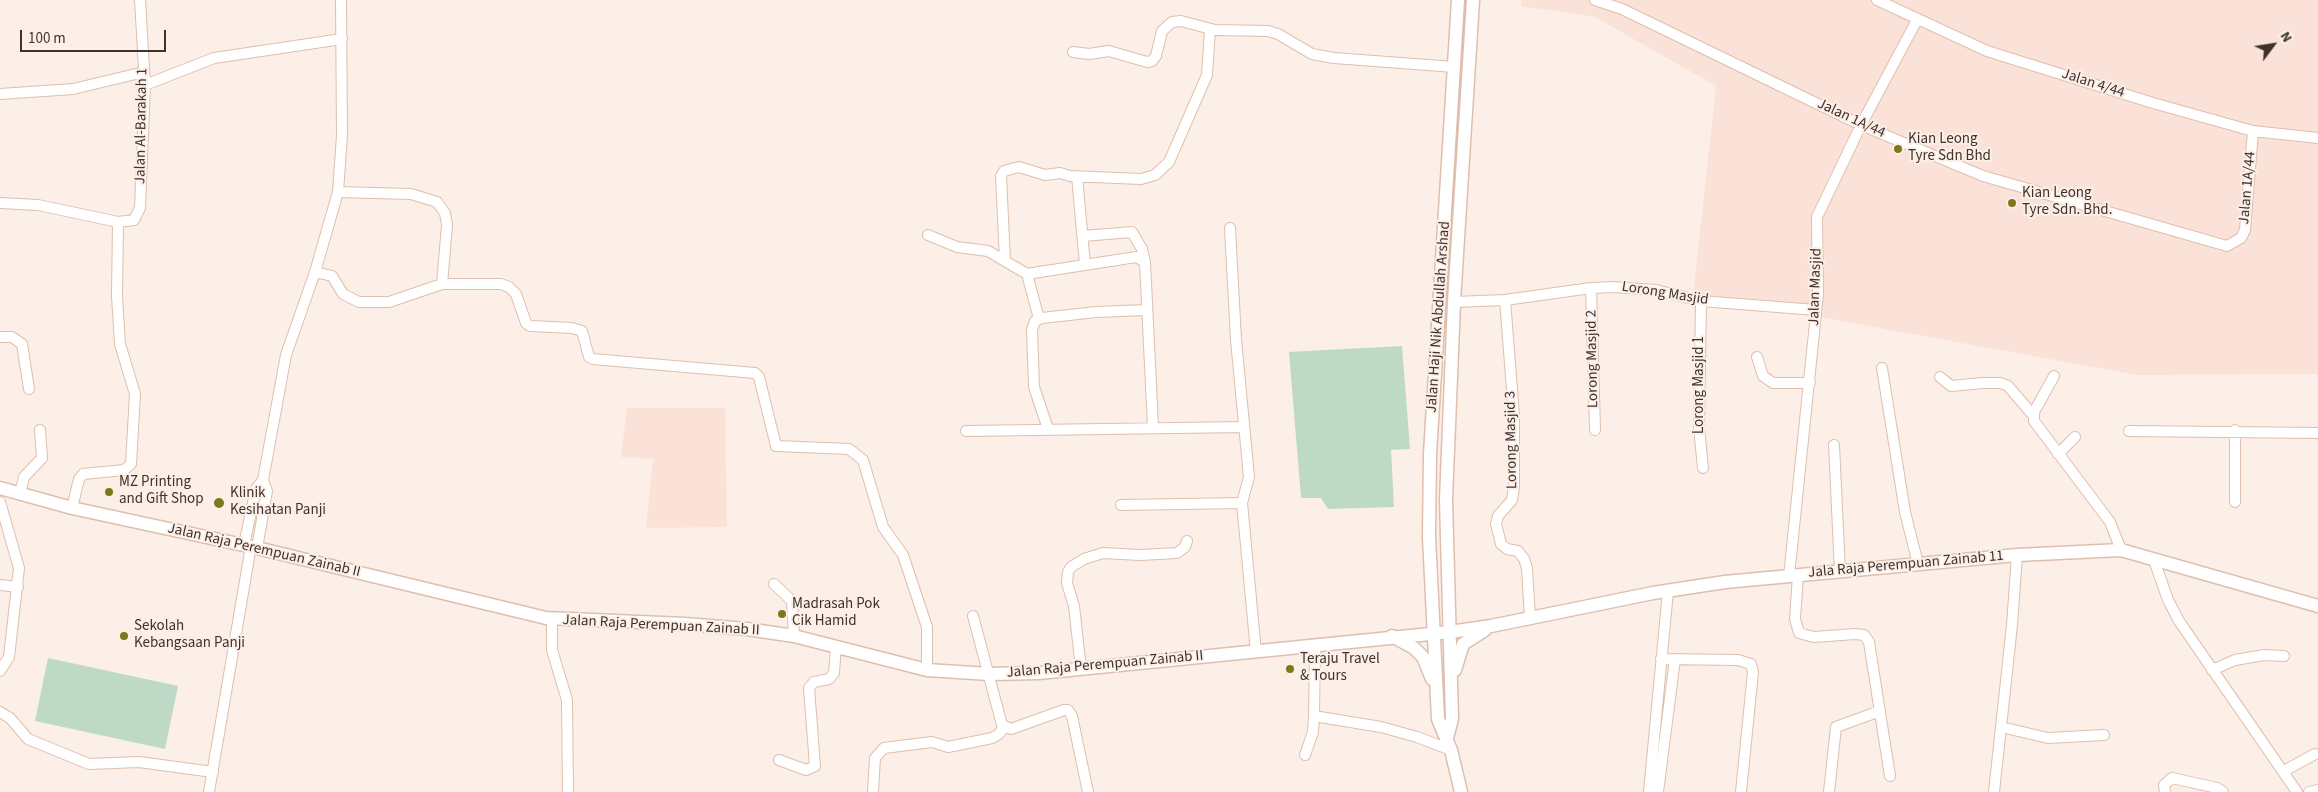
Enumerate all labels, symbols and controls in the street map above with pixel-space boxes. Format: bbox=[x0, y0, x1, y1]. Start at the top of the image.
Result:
scale bar bbox=[22, 20, 169, 52]
north arrow bbox=[2248, 20, 2298, 70]
text: 100 m bbox=[28, 28, 66, 49]
text: N bbox=[2275, 28, 2297, 46]
street label: Jalan 4/44 bbox=[2059, 65, 2127, 103]
street label: Jalan Al-Barakah 1 bbox=[132, 68, 152, 184]
street label: Jalan 1A/44 bbox=[1814, 95, 1888, 143]
place label: Kian Leong Tyre Sdn Bhd bbox=[1908, 131, 1991, 166]
marker: Kian Leong Tyre Sdn Bhd bbox=[1892, 143, 1904, 155]
street label: Jalan 1A/44 bbox=[2236, 151, 2260, 225]
place label: Kian Leong Tyre Sdn. Bhd. bbox=[2022, 185, 2112, 220]
marker: Kian Leong Tyre Sdn. Bhd. bbox=[2006, 197, 2018, 209]
street label: Jalan Haji Nik Abdullah Arshad bbox=[1423, 221, 1455, 413]
street label: Jalan Masjid bbox=[1806, 248, 1826, 326]
street label: Lorong Masjid bbox=[1620, 278, 1710, 310]
street label: Lorong Masjid 2 bbox=[1583, 310, 1603, 408]
street label: Lorong Masjid 1 bbox=[1691, 336, 1709, 434]
street label: Lorong Masjid 3 bbox=[1502, 391, 1522, 489]
place label: MZ Printing and Gift Shop bbox=[119, 474, 204, 509]
place label: Klinik Kesihatan Panji bbox=[230, 485, 326, 520]
marker: MZ Printing and Gift Shop bbox=[103, 486, 115, 498]
marker: Klinik Kesihatan Panji bbox=[212, 496, 226, 510]
street label: Jalan Raja Perempuan Zainab II bbox=[166, 520, 362, 582]
street label: Jala Raja Perempuan Zainab 11 bbox=[1807, 547, 2005, 583]
place label: Madrasah Pok Cik Hamid bbox=[792, 596, 880, 631]
marker: Madrasah Pok Cik Hamid bbox=[776, 608, 788, 620]
street label: Jalan Raja Perempuan Zainab II bbox=[562, 612, 760, 640]
place label: Sekolah Kebangsaan Panji bbox=[134, 618, 245, 653]
marker: Sekolah Kebangsaan Panji bbox=[118, 630, 130, 642]
street label: Jalan Raja Perempuan Zainab II bbox=[1006, 647, 1204, 683]
place label: Teraju Travel & Tours bbox=[1300, 651, 1380, 686]
marker: Teraju Travel & Tours bbox=[1284, 663, 1296, 675]

